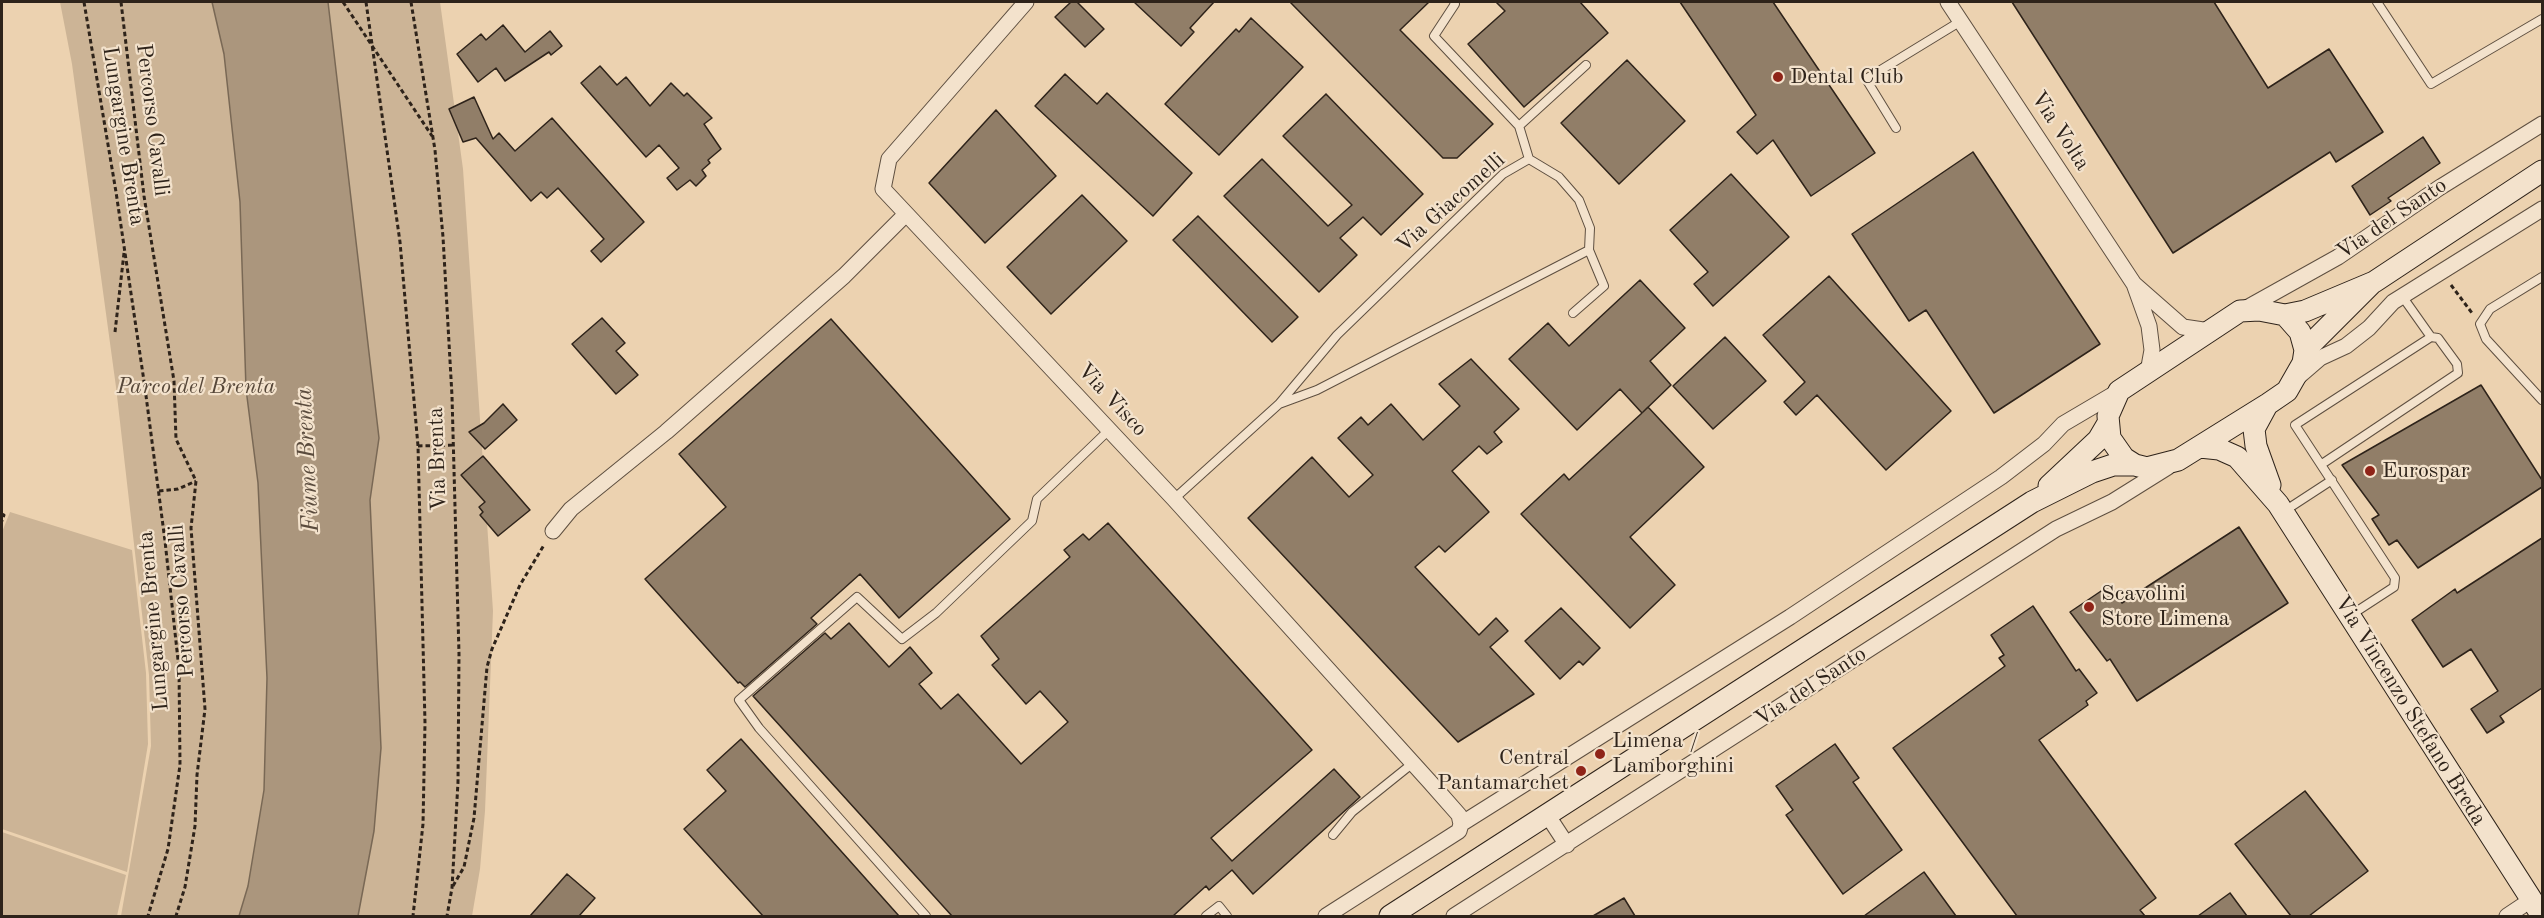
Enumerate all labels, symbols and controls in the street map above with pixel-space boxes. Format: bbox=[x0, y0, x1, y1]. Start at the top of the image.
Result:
street label: Percorso Cavalli bbox=[130, 42, 174, 198]
street label: Lungargine Brenta bbox=[96, 45, 150, 227]
place label: Dental Club bbox=[1790, 64, 1904, 90]
marker: Dental Club bbox=[1771, 70, 1785, 84]
street label: Via Volta bbox=[2025, 86, 2095, 176]
street label: Via Giacomelli bbox=[1391, 147, 1511, 259]
street label: Via del Santo bbox=[2332, 172, 2452, 266]
street label: Via Visco bbox=[1071, 358, 1153, 442]
park label: Parco del Brenta bbox=[117, 374, 275, 400]
water label: Fiume Brenta bbox=[290, 387, 326, 533]
street label: Via Brenta bbox=[423, 407, 453, 511]
place label: Eurospar bbox=[2382, 458, 2470, 484]
marker: Eurospar bbox=[2363, 464, 2377, 478]
street label: Percorso Cavalli bbox=[163, 523, 201, 679]
street label: Lungargine Brenta bbox=[133, 530, 175, 712]
place label: Scavolini Store Limena bbox=[2101, 581, 2230, 632]
street label: Via Vincenzo Stefano Breda bbox=[2328, 591, 2492, 831]
marker: Scavolini Store Limena bbox=[2082, 600, 2096, 614]
street label: Via del Santo bbox=[1750, 641, 1872, 733]
place label: Limena / Lamborghini bbox=[1612, 728, 1734, 780]
place label: Central Pantamarchet bbox=[1437, 745, 1569, 796]
marker: Limena / Lamborghini bbox=[1593, 747, 1607, 761]
marker: Central Pantamarchet bbox=[1574, 764, 1588, 778]

